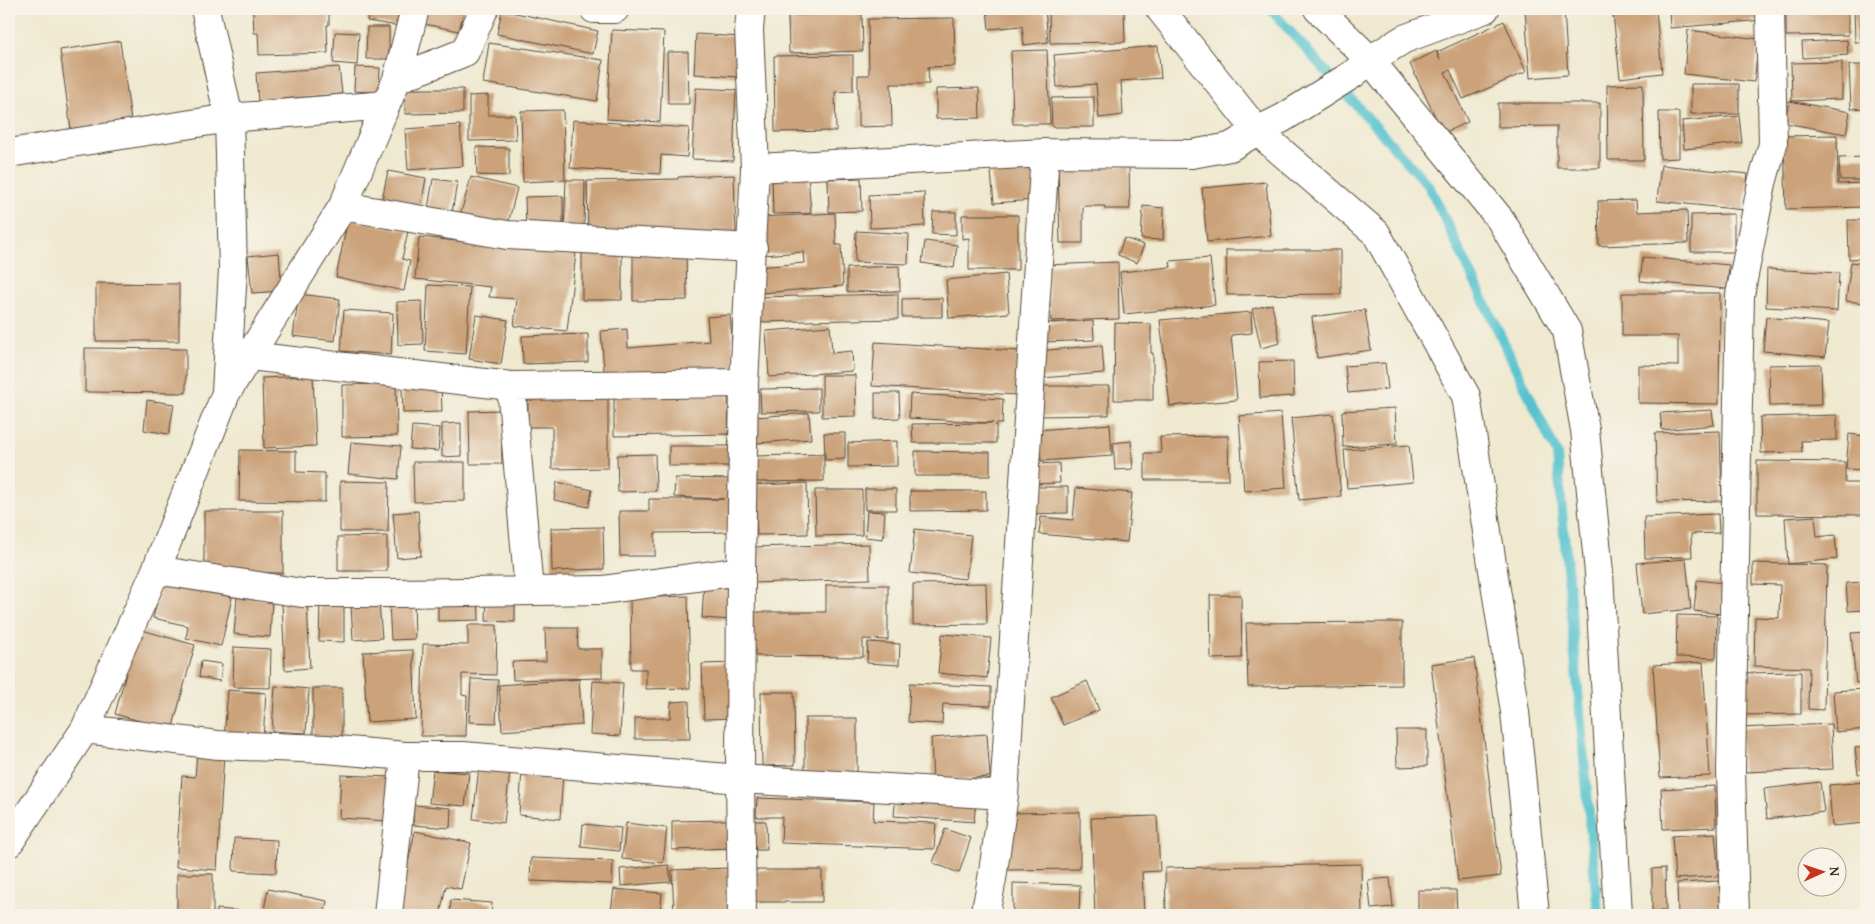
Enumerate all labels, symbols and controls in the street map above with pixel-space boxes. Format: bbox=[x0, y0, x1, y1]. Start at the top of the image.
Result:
north arrow bbox=[1798, 846, 1848, 896]
text: N bbox=[1825, 866, 1845, 877]

